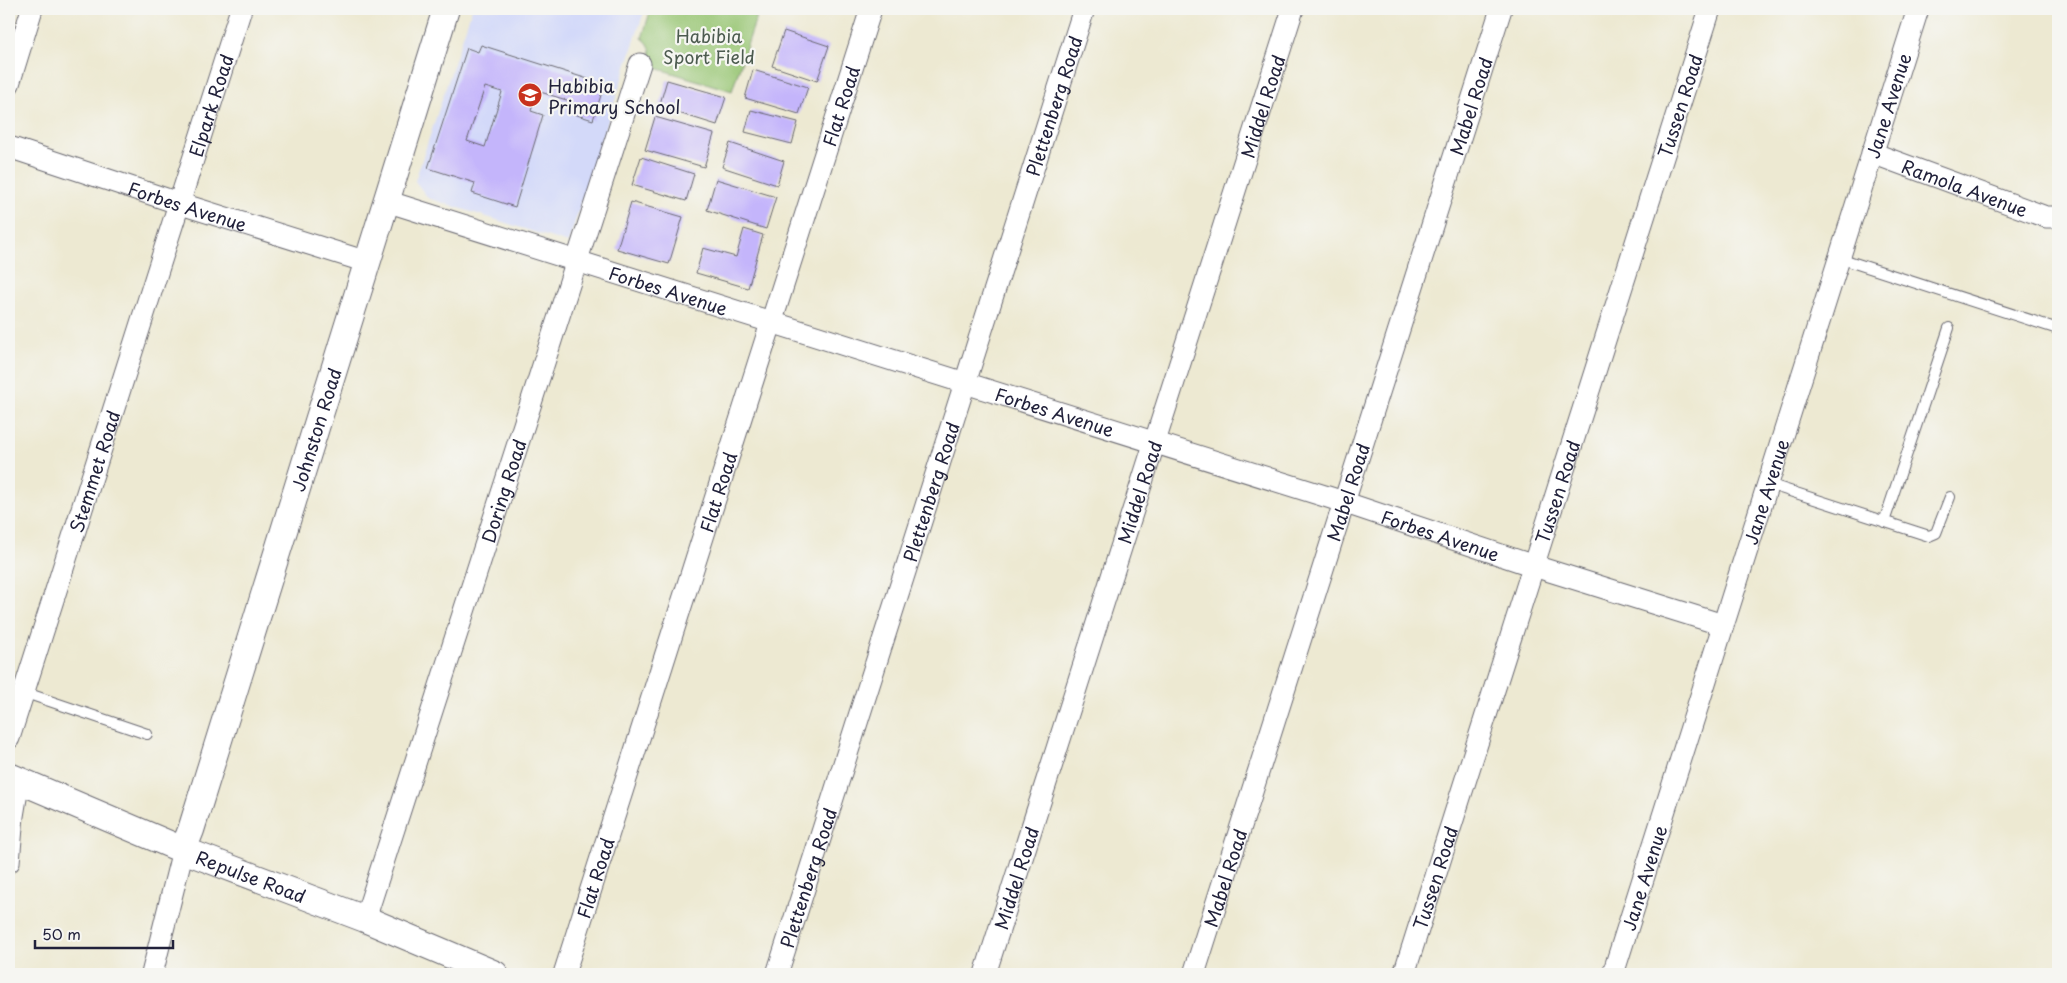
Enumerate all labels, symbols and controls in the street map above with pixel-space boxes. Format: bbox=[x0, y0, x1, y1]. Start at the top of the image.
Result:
park label: Habibia Sport Field bbox=[663, 22, 755, 70]
street label: Plettenberg Road bbox=[1018, 32, 1088, 180]
street label: Jane Avenue bbox=[1858, 49, 1917, 161]
street label: Tussen Road bbox=[1650, 50, 1708, 161]
street label: Elpark Road bbox=[181, 51, 239, 160]
street label: Middel Road bbox=[1233, 51, 1291, 161]
street label: Mabel Road bbox=[1442, 53, 1498, 158]
street label: Flat Road bbox=[815, 62, 866, 150]
place label: Habibia Primary School bbox=[548, 72, 680, 120]
school or university icon: Habibia Primary School bbox=[517, 82, 543, 108]
street label: Ramola Avenue bbox=[1898, 152, 2032, 223]
street label: Forbes Avenue bbox=[125, 174, 250, 237]
street label: Forbes Avenue bbox=[606, 258, 731, 321]
street label: Johnston Road bbox=[284, 364, 347, 495]
street label: Forbes Avenue bbox=[992, 380, 1118, 443]
street label: Stemmet Road bbox=[62, 407, 126, 536]
street label: Plettenberg Road bbox=[895, 418, 965, 565]
street label: Doring Road bbox=[473, 435, 532, 546]
street label: Jane Avenue bbox=[1736, 435, 1795, 548]
street label: Tussen Road bbox=[1528, 436, 1586, 547]
street label: Middel Road bbox=[1110, 437, 1168, 547]
street label: Mabel Road bbox=[1319, 439, 1376, 544]
street label: Flat Road bbox=[692, 448, 743, 536]
street label: Forbes Avenue bbox=[1378, 502, 1503, 567]
street label: Plettenberg Road bbox=[773, 804, 843, 951]
street label: Jane Avenue bbox=[1614, 821, 1673, 934]
street label: Tussen Road bbox=[1405, 822, 1464, 933]
street label: Middel Road bbox=[987, 823, 1045, 933]
street label: Mabel Road bbox=[1196, 825, 1253, 930]
street label: Flat Road bbox=[569, 834, 620, 922]
street label: Repulse Road bbox=[192, 843, 310, 909]
scale bar bbox=[35, 918, 172, 950]
text: 50 m bbox=[42, 922, 81, 945]

